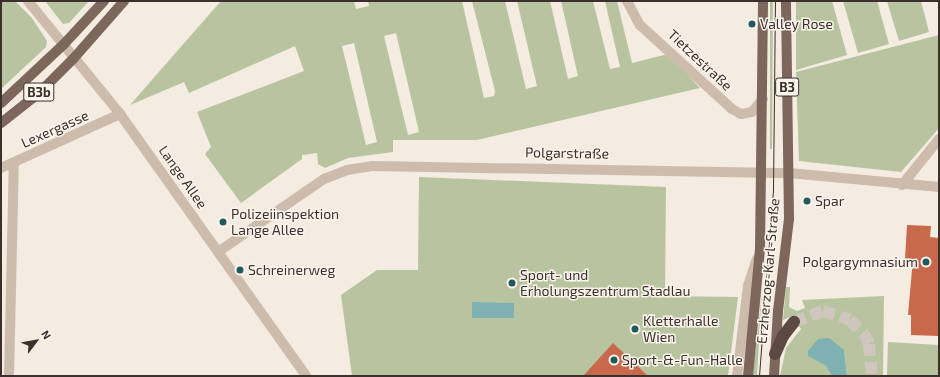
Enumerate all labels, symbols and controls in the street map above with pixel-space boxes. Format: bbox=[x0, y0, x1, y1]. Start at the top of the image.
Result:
place label: Valley Rose bbox=[760, 16, 833, 32]
marker: Valley Rose bbox=[747, 19, 757, 29]
street label: Tietzestraße bbox=[664, 26, 736, 94]
road number: B3 bbox=[775, 76, 799, 98]
road number: B3b bbox=[23, 81, 55, 103]
street label: Lexergasse bbox=[19, 107, 91, 151]
street label: Lange Allee bbox=[155, 142, 211, 212]
street label: Polgarstraße bbox=[525, 144, 609, 162]
place label: Spar bbox=[815, 193, 844, 209]
marker: Spar bbox=[802, 196, 812, 206]
street label: Erzherzog-Karl-Straße bbox=[753, 198, 783, 344]
place label: Polizeiinspektion Lange Allee bbox=[231, 206, 339, 238]
marker: Polizeiinspektion Lange Allee bbox=[218, 217, 228, 227]
place label: Polgargymnasium bbox=[803, 254, 918, 270]
marker: Polgargymnasium bbox=[921, 257, 931, 267]
place label: Schreinerweg bbox=[248, 262, 335, 278]
marker: Schreinerweg bbox=[235, 265, 245, 275]
place label: Sport- und Erholungszentrum Stadlau bbox=[520, 267, 690, 300]
marker: Sport- und Erholungszentrum Stadlau bbox=[507, 278, 517, 288]
place label: Kletterhalle Wien bbox=[643, 313, 718, 346]
north arrow bbox=[16, 321, 56, 361]
marker: Kletterhalle Wien bbox=[630, 324, 640, 334]
text: N bbox=[39, 328, 54, 341]
place label: Sport-&-Fun-Halle bbox=[622, 352, 743, 368]
marker: Sport-&-Fun-Halle bbox=[609, 355, 619, 365]

